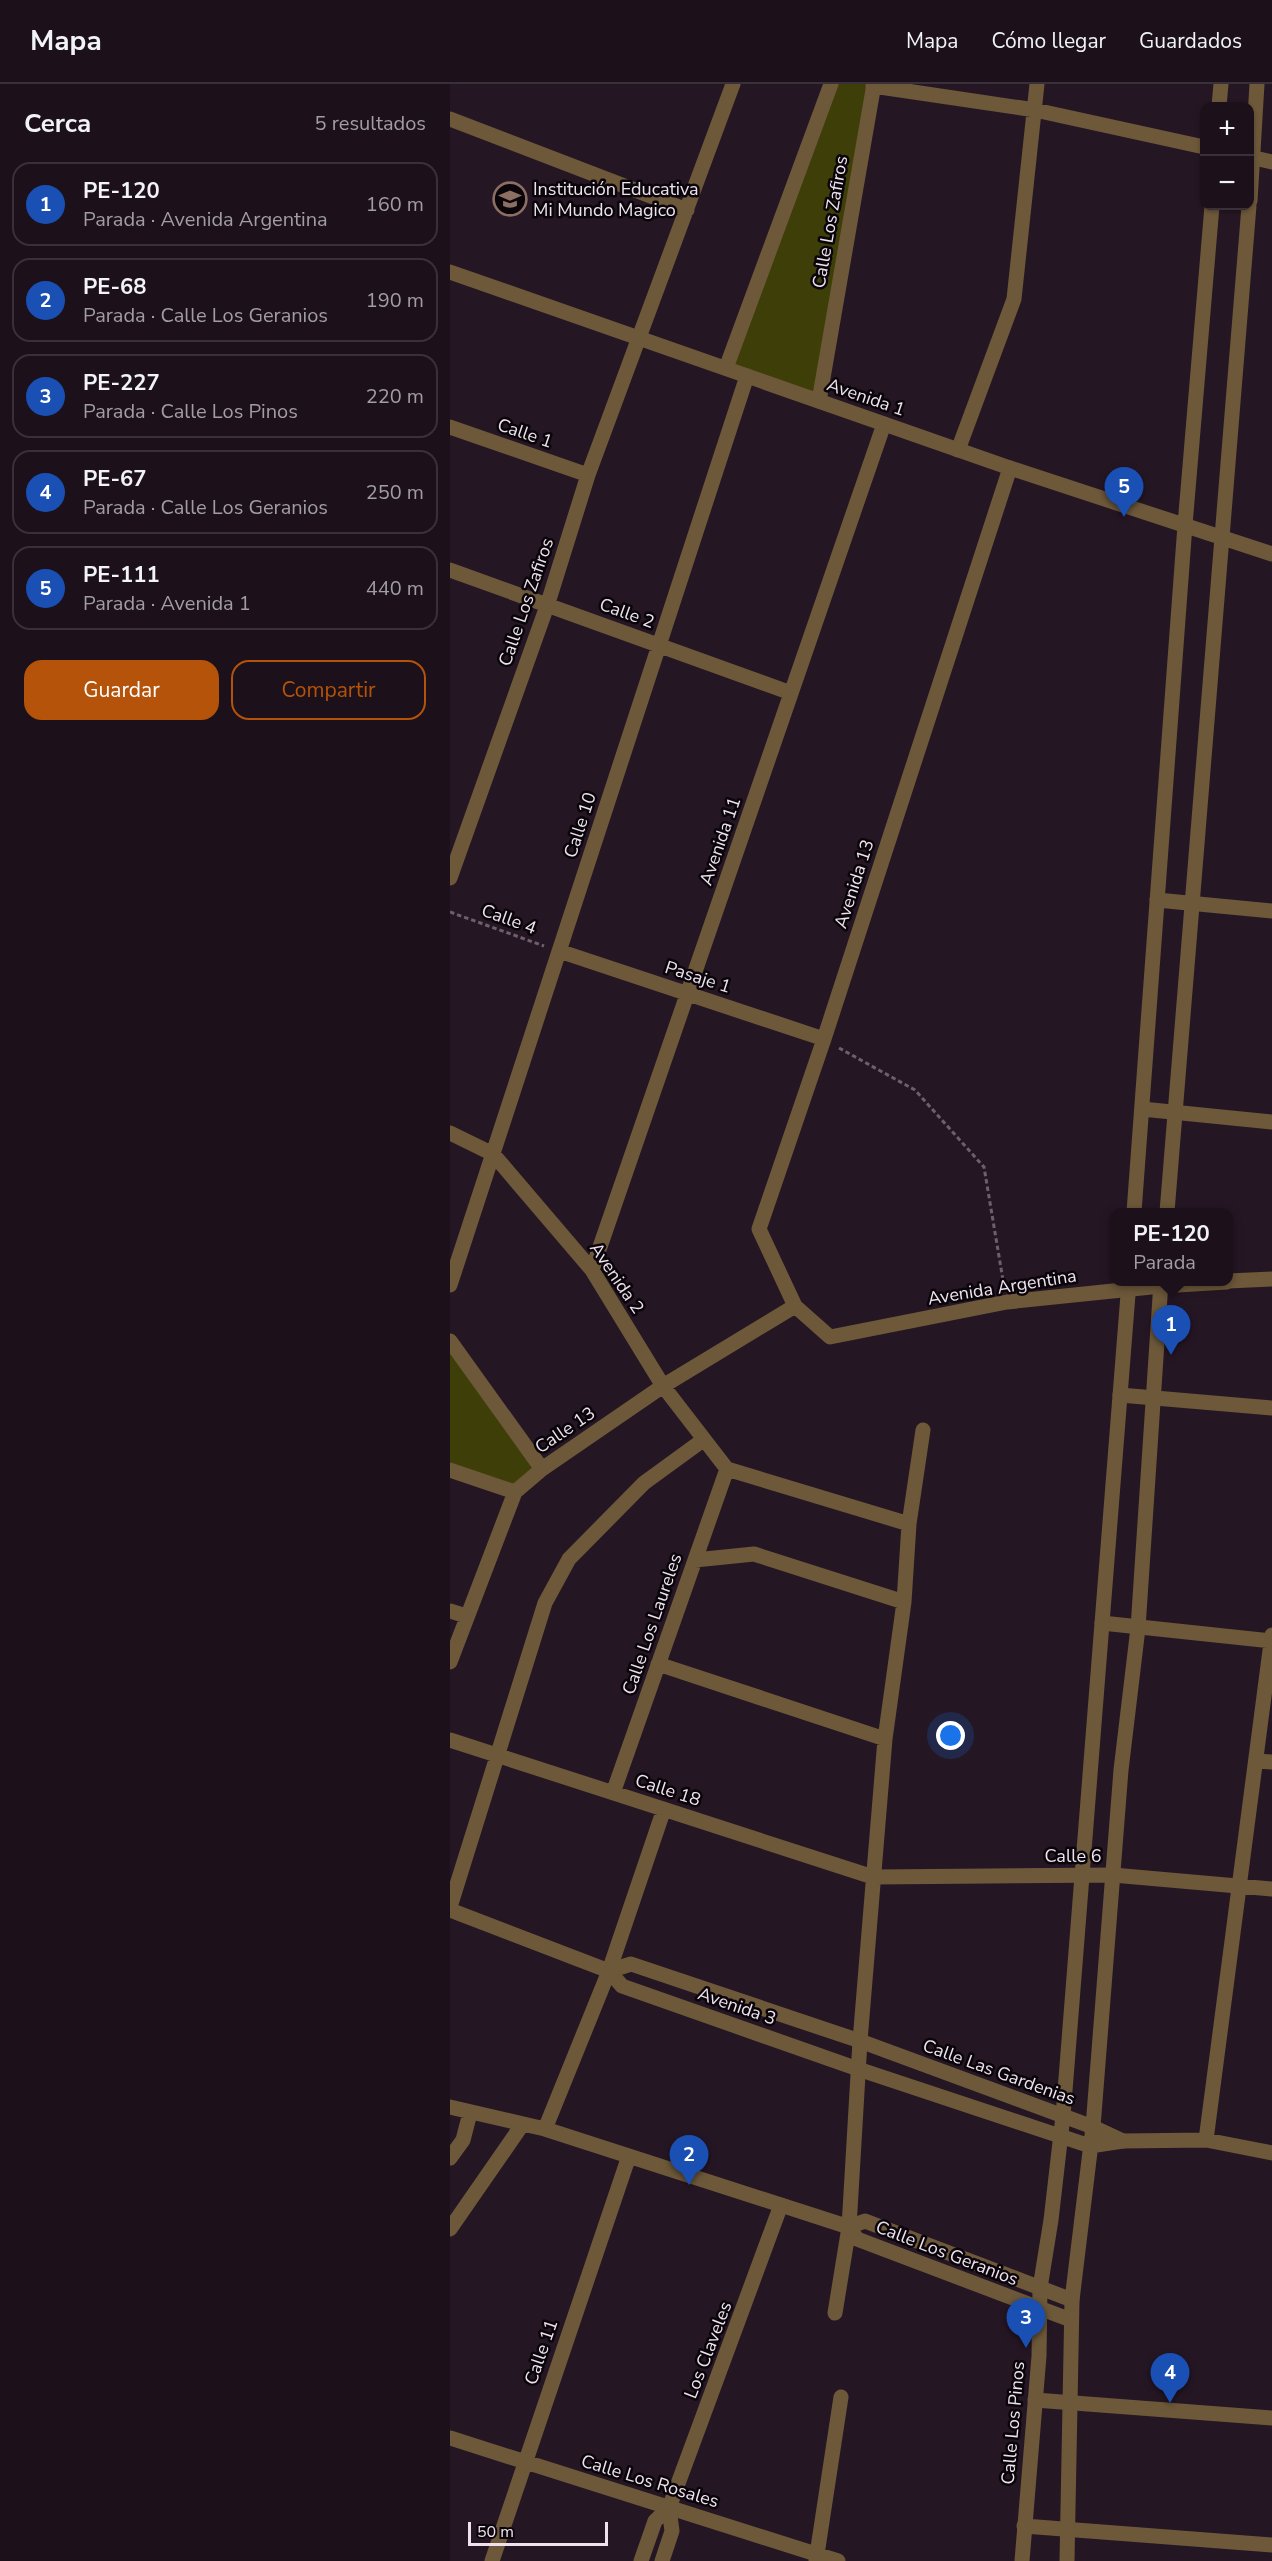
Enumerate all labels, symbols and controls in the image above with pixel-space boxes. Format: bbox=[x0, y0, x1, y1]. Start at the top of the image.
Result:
text: Mapa bbox=[30, 22, 102, 60]
text: Mapa bbox=[906, 27, 958, 55]
text: Cómo llegar bbox=[991, 27, 1106, 55]
text: Guardados bbox=[1139, 27, 1242, 55]
map controls bbox=[1200, 102, 1254, 210]
button: + bbox=[1200, 102, 1254, 156]
text: Cerca bbox=[24, 106, 91, 141]
text: 5 resultados bbox=[315, 110, 426, 137]
street label: Calle Los Zafiros bbox=[807, 154, 853, 290]
button: − bbox=[1200, 156, 1254, 210]
text: PE-120 bbox=[83, 176, 160, 206]
place label: Institución Educativa Mi Mundo Magico bbox=[533, 177, 699, 222]
school or university icon: Institución Educativa Mi Mundo Magico bbox=[492, 181, 528, 217]
text: 1 bbox=[40, 191, 52, 218]
text: 160 m bbox=[366, 191, 424, 218]
text: Parada · Avenida Argentina bbox=[83, 206, 328, 233]
text: PE-68 bbox=[83, 272, 146, 302]
text: 2 bbox=[40, 287, 52, 314]
text: 190 m bbox=[366, 287, 424, 314]
text: Parada · Calle Los Geranios bbox=[83, 302, 328, 329]
text: PE-227 bbox=[83, 368, 160, 398]
street label: Avenida 1 bbox=[824, 372, 908, 422]
text: 3 bbox=[40, 383, 52, 410]
text: 220 m bbox=[366, 383, 424, 410]
text: Parada · Calle Los Pinos bbox=[83, 398, 298, 425]
street label: Calle 1 bbox=[494, 412, 556, 454]
text: PE-67 bbox=[83, 464, 146, 494]
pin: 5 bbox=[1104, 468, 1144, 517]
text: 4 bbox=[40, 479, 52, 506]
text: 250 m bbox=[366, 479, 424, 506]
text: Parada · Calle Los Geranios bbox=[83, 494, 328, 521]
street label: Calle Los Zafiros bbox=[493, 535, 559, 669]
text: PE-111 bbox=[83, 560, 160, 590]
text: 5 bbox=[40, 575, 52, 602]
text: 440 m bbox=[366, 575, 424, 602]
text: Parada · Avenida 1 bbox=[83, 590, 251, 617]
street label: Calle 2 bbox=[596, 592, 658, 634]
button: Guardar bbox=[24, 660, 219, 720]
button: Compartir bbox=[231, 660, 426, 720]
street label: Calle 10 bbox=[558, 789, 602, 861]
street label: Avenida 11 bbox=[694, 794, 746, 888]
street label: Avenida 13 bbox=[828, 837, 880, 931]
street label: Calle 4 bbox=[478, 898, 540, 940]
street label: Pasaje 1 bbox=[662, 955, 734, 999]
popup bbox=[1110, 1208, 1233, 1286]
text: PE-120 bbox=[1133, 1219, 1210, 1249]
street label: Avenida 2 bbox=[584, 1238, 650, 1318]
text: Parada bbox=[1133, 1249, 1196, 1276]
street label: Avenida Argentina bbox=[926, 1263, 1078, 1311]
pin: 1 bbox=[1152, 1306, 1190, 1355]
street label: Calle 13 bbox=[530, 1401, 600, 1459]
street label: Calle Los Laureles bbox=[617, 1550, 687, 1698]
your location bbox=[936, 1721, 965, 1750]
street label: Calle 18 bbox=[632, 1768, 704, 1812]
street label: Calle 6 bbox=[1045, 1844, 1101, 1868]
street label: Avenida 3 bbox=[695, 1981, 779, 2031]
street label: Calle Las Gardenias bbox=[920, 2033, 1078, 2111]
pin: 2 bbox=[670, 2136, 708, 2185]
street label: Calle Los Geranios bbox=[872, 2215, 1022, 2291]
street label: Los Claveles bbox=[679, 2298, 737, 2402]
pin: 3 bbox=[1006, 2298, 1046, 2348]
street label: Calle 11 bbox=[519, 2316, 563, 2388]
pin: 4 bbox=[1150, 2354, 1190, 2403]
street label: Calle Los Pinos bbox=[996, 2360, 1030, 2486]
street label: Calle Los Rosales bbox=[578, 2449, 722, 2513]
scale bar bbox=[468, 2519, 608, 2546]
text: 50 m bbox=[477, 2521, 514, 2543]

